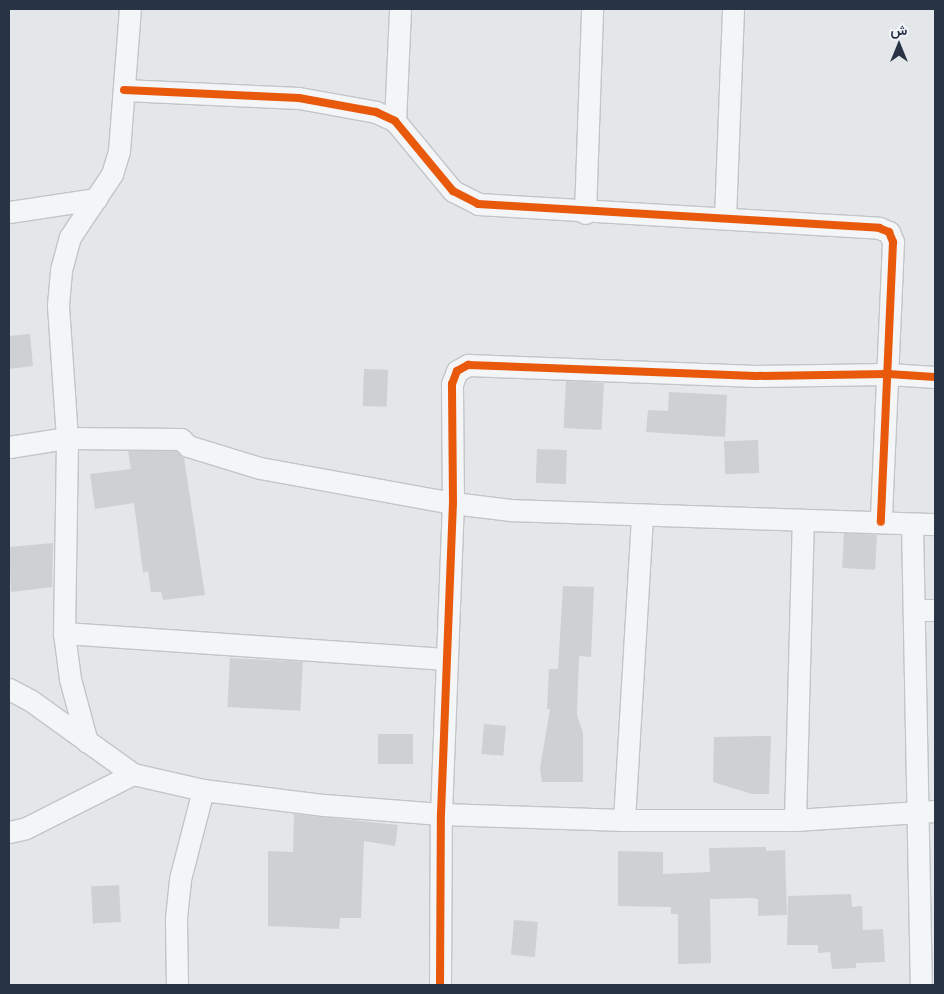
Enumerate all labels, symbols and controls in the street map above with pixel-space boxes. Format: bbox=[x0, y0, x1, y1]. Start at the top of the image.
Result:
north arrow bbox=[874, 20, 924, 70]
text: ش bbox=[891, 20, 907, 40]

